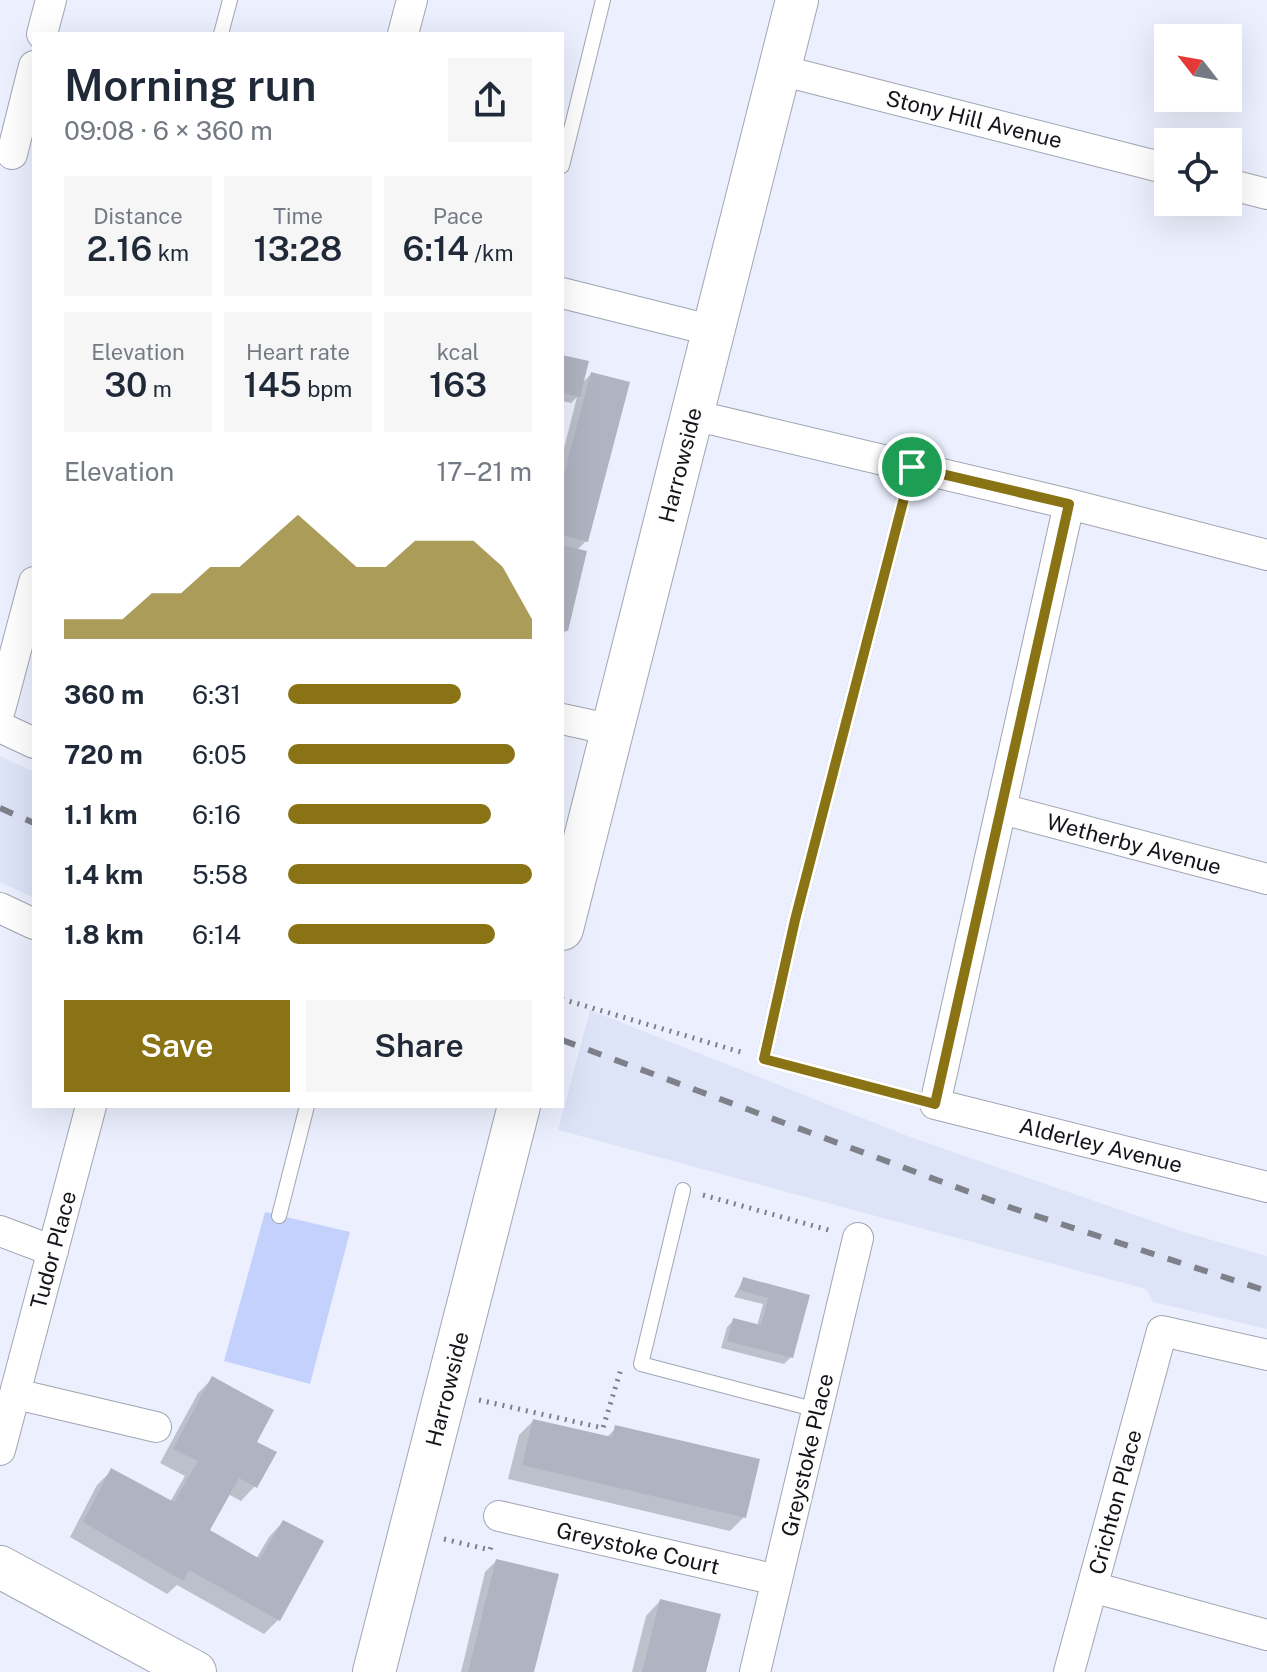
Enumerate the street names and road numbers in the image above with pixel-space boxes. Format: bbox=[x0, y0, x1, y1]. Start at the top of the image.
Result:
street label: Stony Hill Avenue bbox=[883, 85, 1065, 153]
street label: Harrowside bbox=[653, 405, 707, 525]
street label: Wetherby Avenue bbox=[1044, 808, 1224, 880]
street label: Alderley Avenue bbox=[1017, 1112, 1185, 1178]
street label: Tudor Place bbox=[25, 1188, 81, 1312]
street label: Harrowside bbox=[420, 1329, 474, 1449]
street label: Greystoke Place bbox=[776, 1371, 838, 1539]
street label: Crichton Place bbox=[1083, 1427, 1147, 1577]
street label: Greystoke Court bbox=[554, 1517, 722, 1579]

